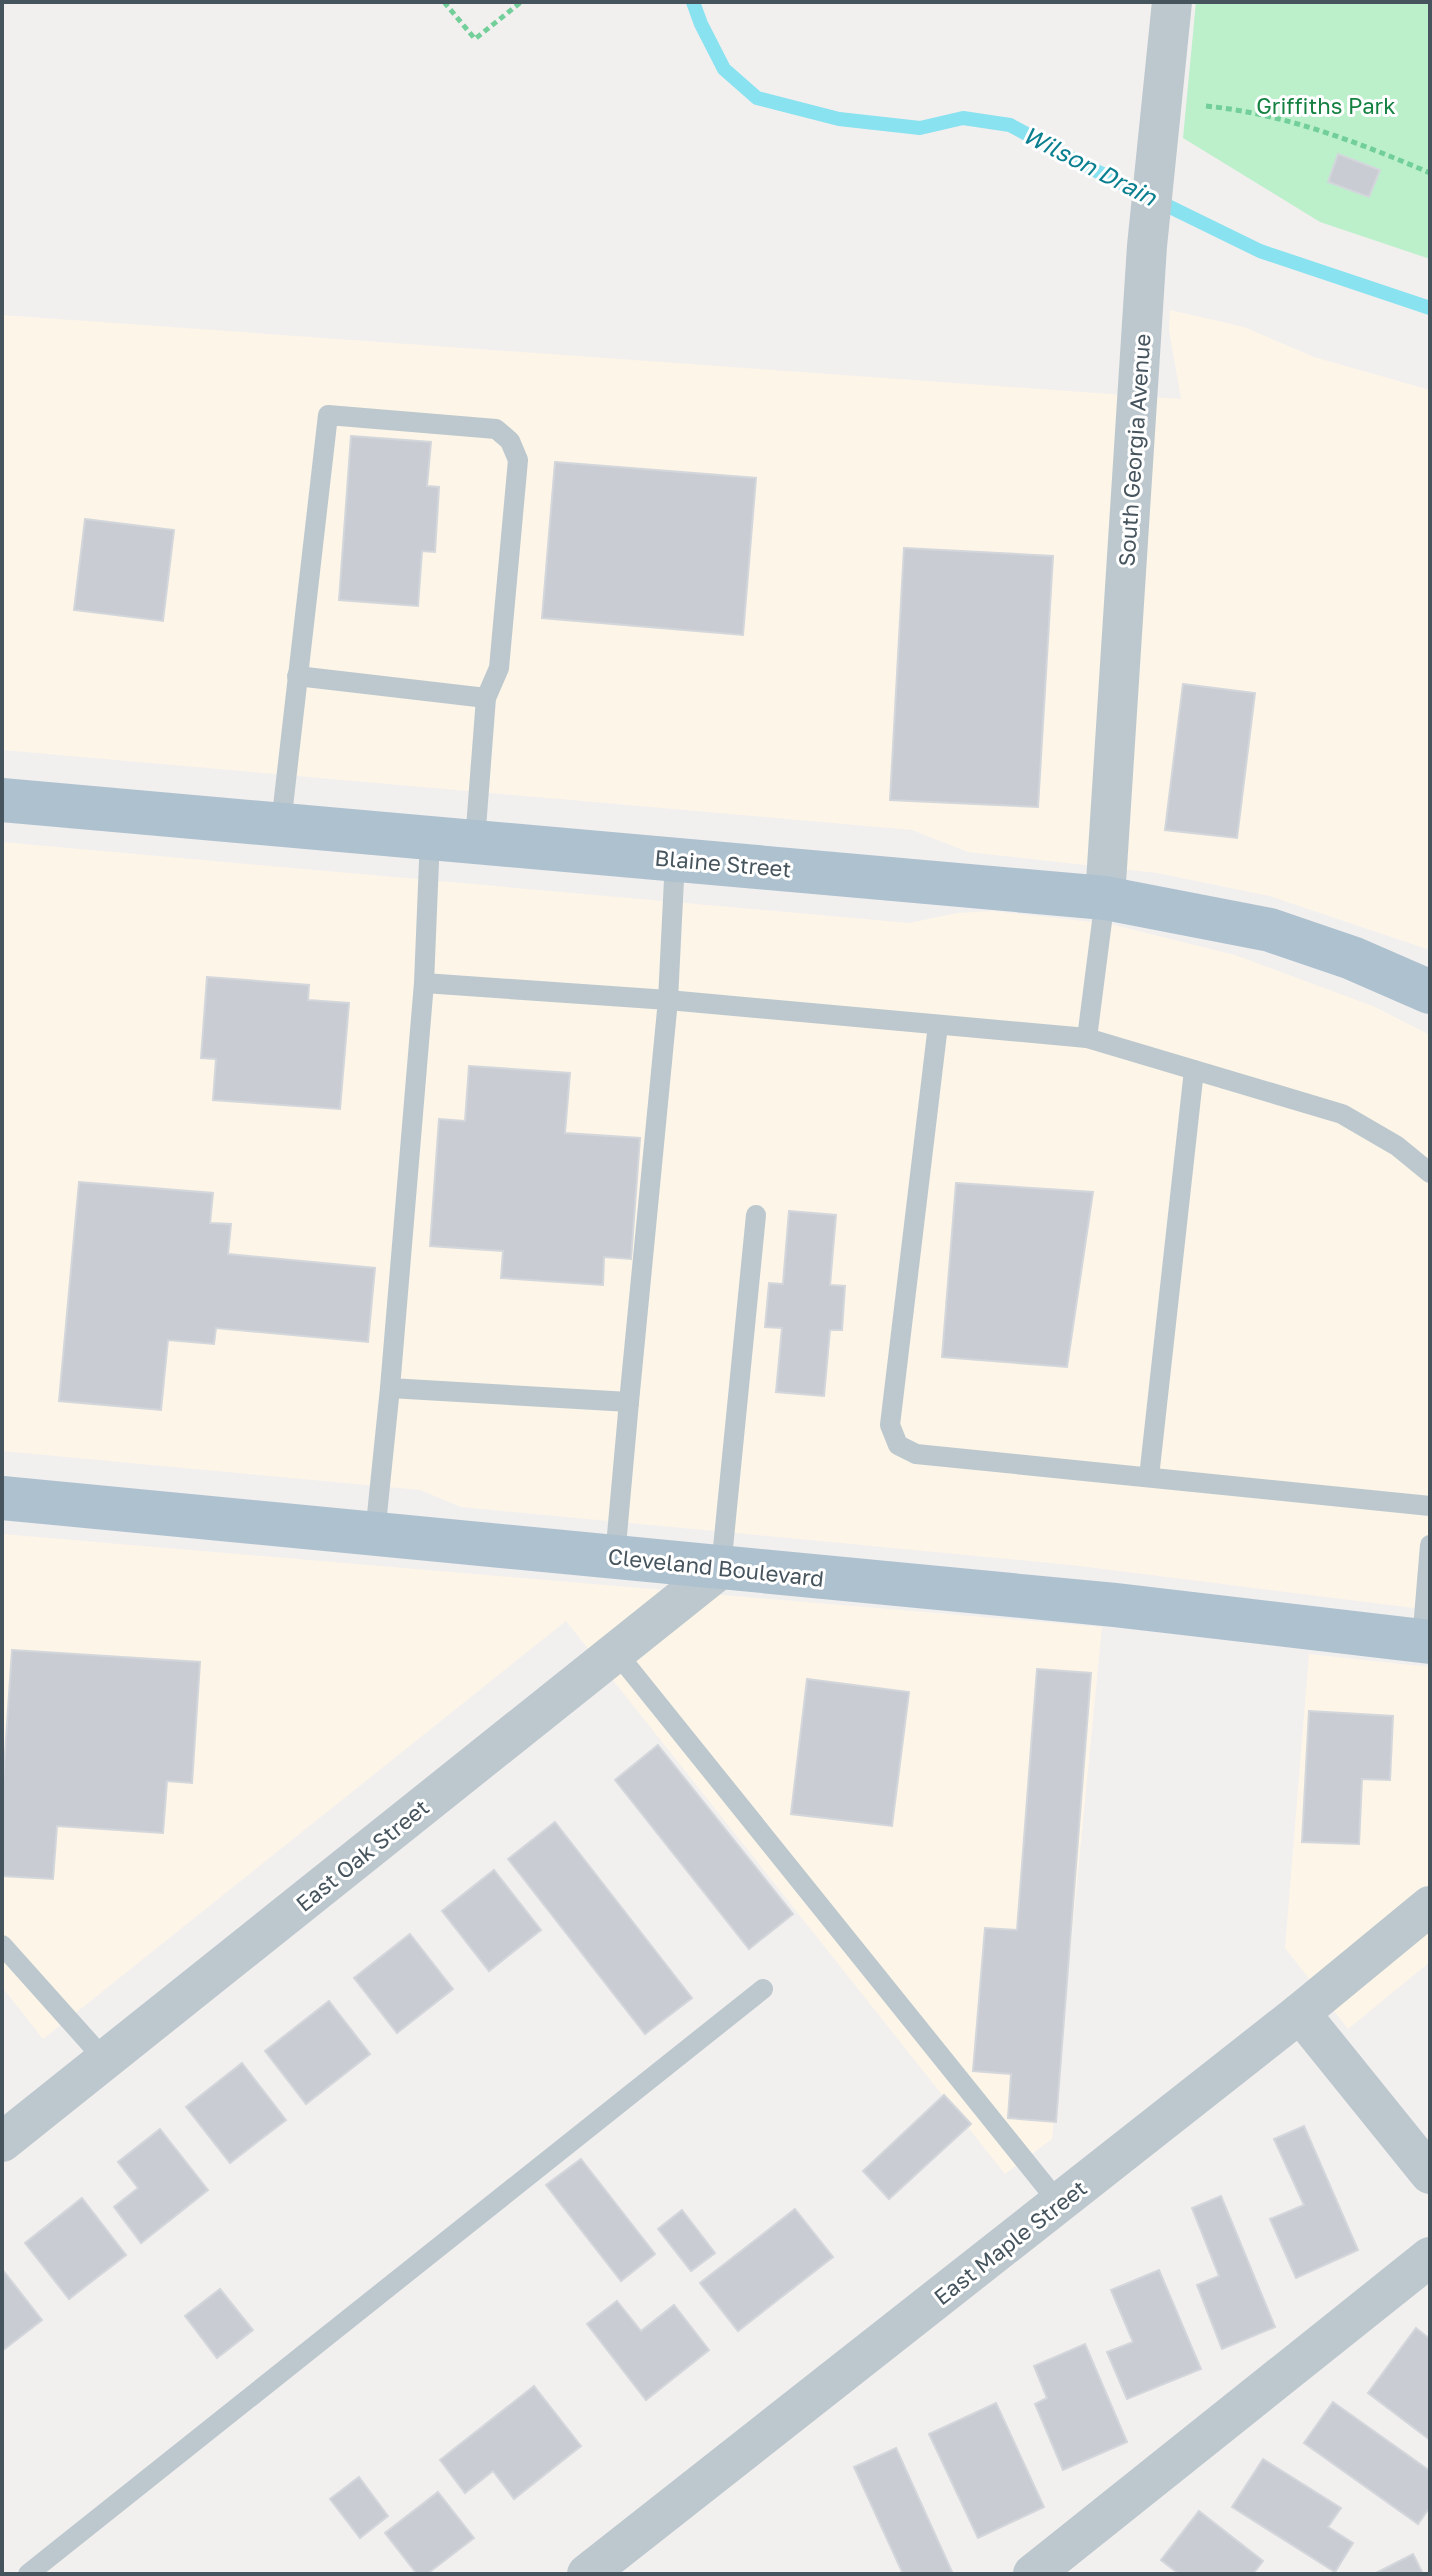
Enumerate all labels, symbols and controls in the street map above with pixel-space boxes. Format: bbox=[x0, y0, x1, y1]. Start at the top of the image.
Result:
park label: Griffiths Park bbox=[1256, 92, 1396, 119]
water label: Wilson Drain bbox=[1018, 119, 1163, 212]
street label: South Georgia Avenue bbox=[1112, 333, 1156, 567]
street label: Blaine Street bbox=[654, 844, 792, 882]
street label: Cleveland Boulevard bbox=[607, 1542, 825, 1592]
street label: East Oak Street bbox=[290, 1793, 434, 1917]
street label: East Maple Street bbox=[928, 2174, 1092, 2310]

